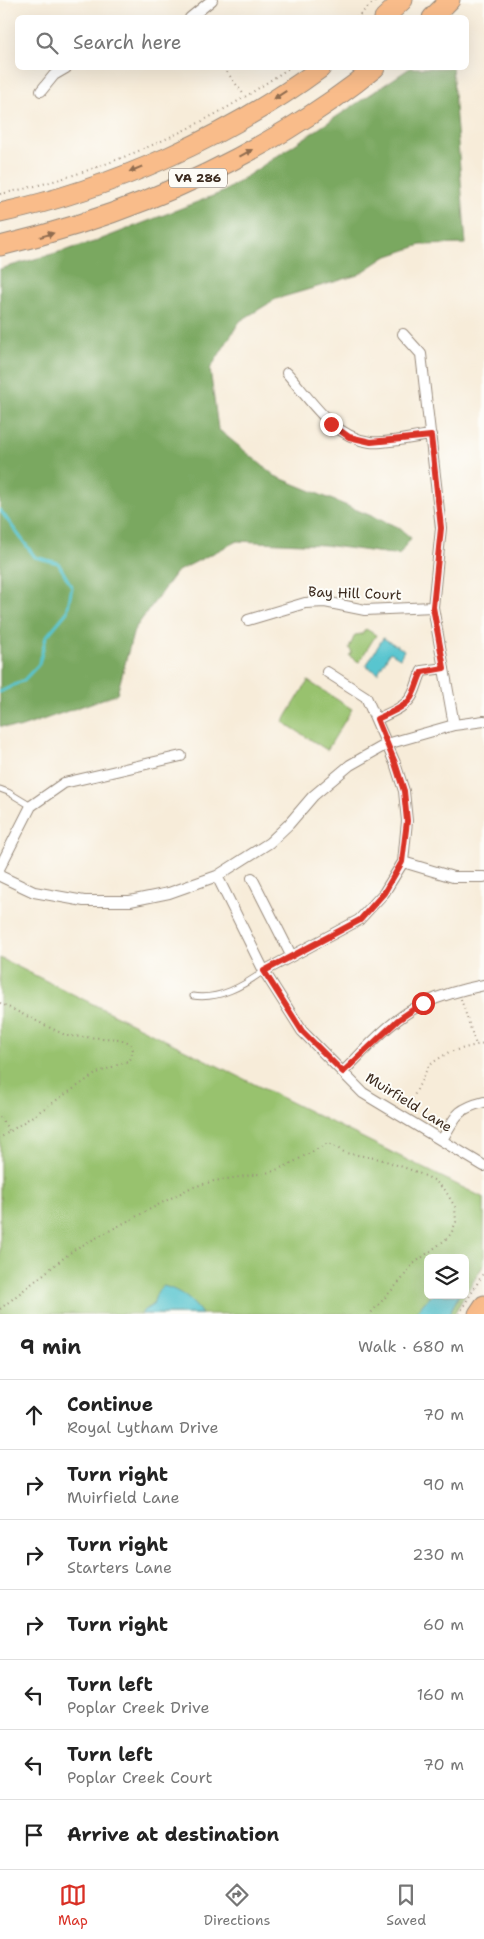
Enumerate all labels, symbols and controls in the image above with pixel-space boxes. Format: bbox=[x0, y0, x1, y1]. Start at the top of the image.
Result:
search box bbox=[15, 15, 469, 70]
icon: search bbox=[33, 29, 61, 57]
text: Search here bbox=[73, 30, 182, 55]
one-way arrow bbox=[274, 90, 287, 100]
one-way arrow bbox=[239, 149, 252, 158]
one-way arrow bbox=[129, 166, 143, 174]
road number: VA 286 bbox=[169, 168, 227, 188]
one-way arrow bbox=[40, 230, 55, 238]
route end bbox=[320, 413, 343, 436]
street label: Bay Hill Court bbox=[308, 582, 402, 604]
route start bbox=[412, 992, 435, 1015]
street label: Muirfield Lane bbox=[362, 1068, 456, 1136]
map controls bbox=[424, 1254, 469, 1299]
button: layers bbox=[424, 1254, 469, 1299]
text: 9 min bbox=[20, 1333, 81, 1361]
text: Walk · 680 m bbox=[358, 1336, 464, 1357]
text: Continue bbox=[67, 1392, 153, 1417]
icon: ahead bbox=[20, 1401, 48, 1429]
text: 70 m bbox=[423, 1404, 464, 1425]
text: Royal Lytham Drive bbox=[67, 1417, 219, 1438]
text: Turn right bbox=[67, 1462, 168, 1487]
icon: right bbox=[20, 1471, 48, 1499]
text: 90 m bbox=[423, 1474, 464, 1495]
text: Muirfield Lane bbox=[67, 1487, 180, 1508]
text: Turn right bbox=[67, 1532, 168, 1557]
icon: right bbox=[20, 1541, 48, 1569]
text: 230 m bbox=[412, 1544, 464, 1565]
text: Starters Lane bbox=[67, 1557, 172, 1578]
icon: right bbox=[20, 1611, 48, 1639]
text: Turn right bbox=[67, 1612, 168, 1637]
text: 60 m bbox=[423, 1614, 464, 1635]
text: Turn left bbox=[67, 1672, 153, 1697]
icon: left bbox=[20, 1681, 48, 1709]
text: 160 m bbox=[417, 1684, 464, 1705]
text: Poplar Creek Drive bbox=[67, 1697, 210, 1718]
text: Turn left bbox=[67, 1742, 153, 1767]
icon: left bbox=[20, 1751, 48, 1779]
text: 70 m bbox=[423, 1754, 464, 1775]
text: Poplar Creek Court bbox=[67, 1767, 213, 1788]
icon: arrive bbox=[20, 1821, 48, 1849]
text: Arrive at destination bbox=[67, 1822, 279, 1847]
tab: Map bbox=[58, 1881, 88, 1929]
tab: Directions bbox=[204, 1881, 270, 1929]
tab: Saved bbox=[386, 1881, 426, 1929]

